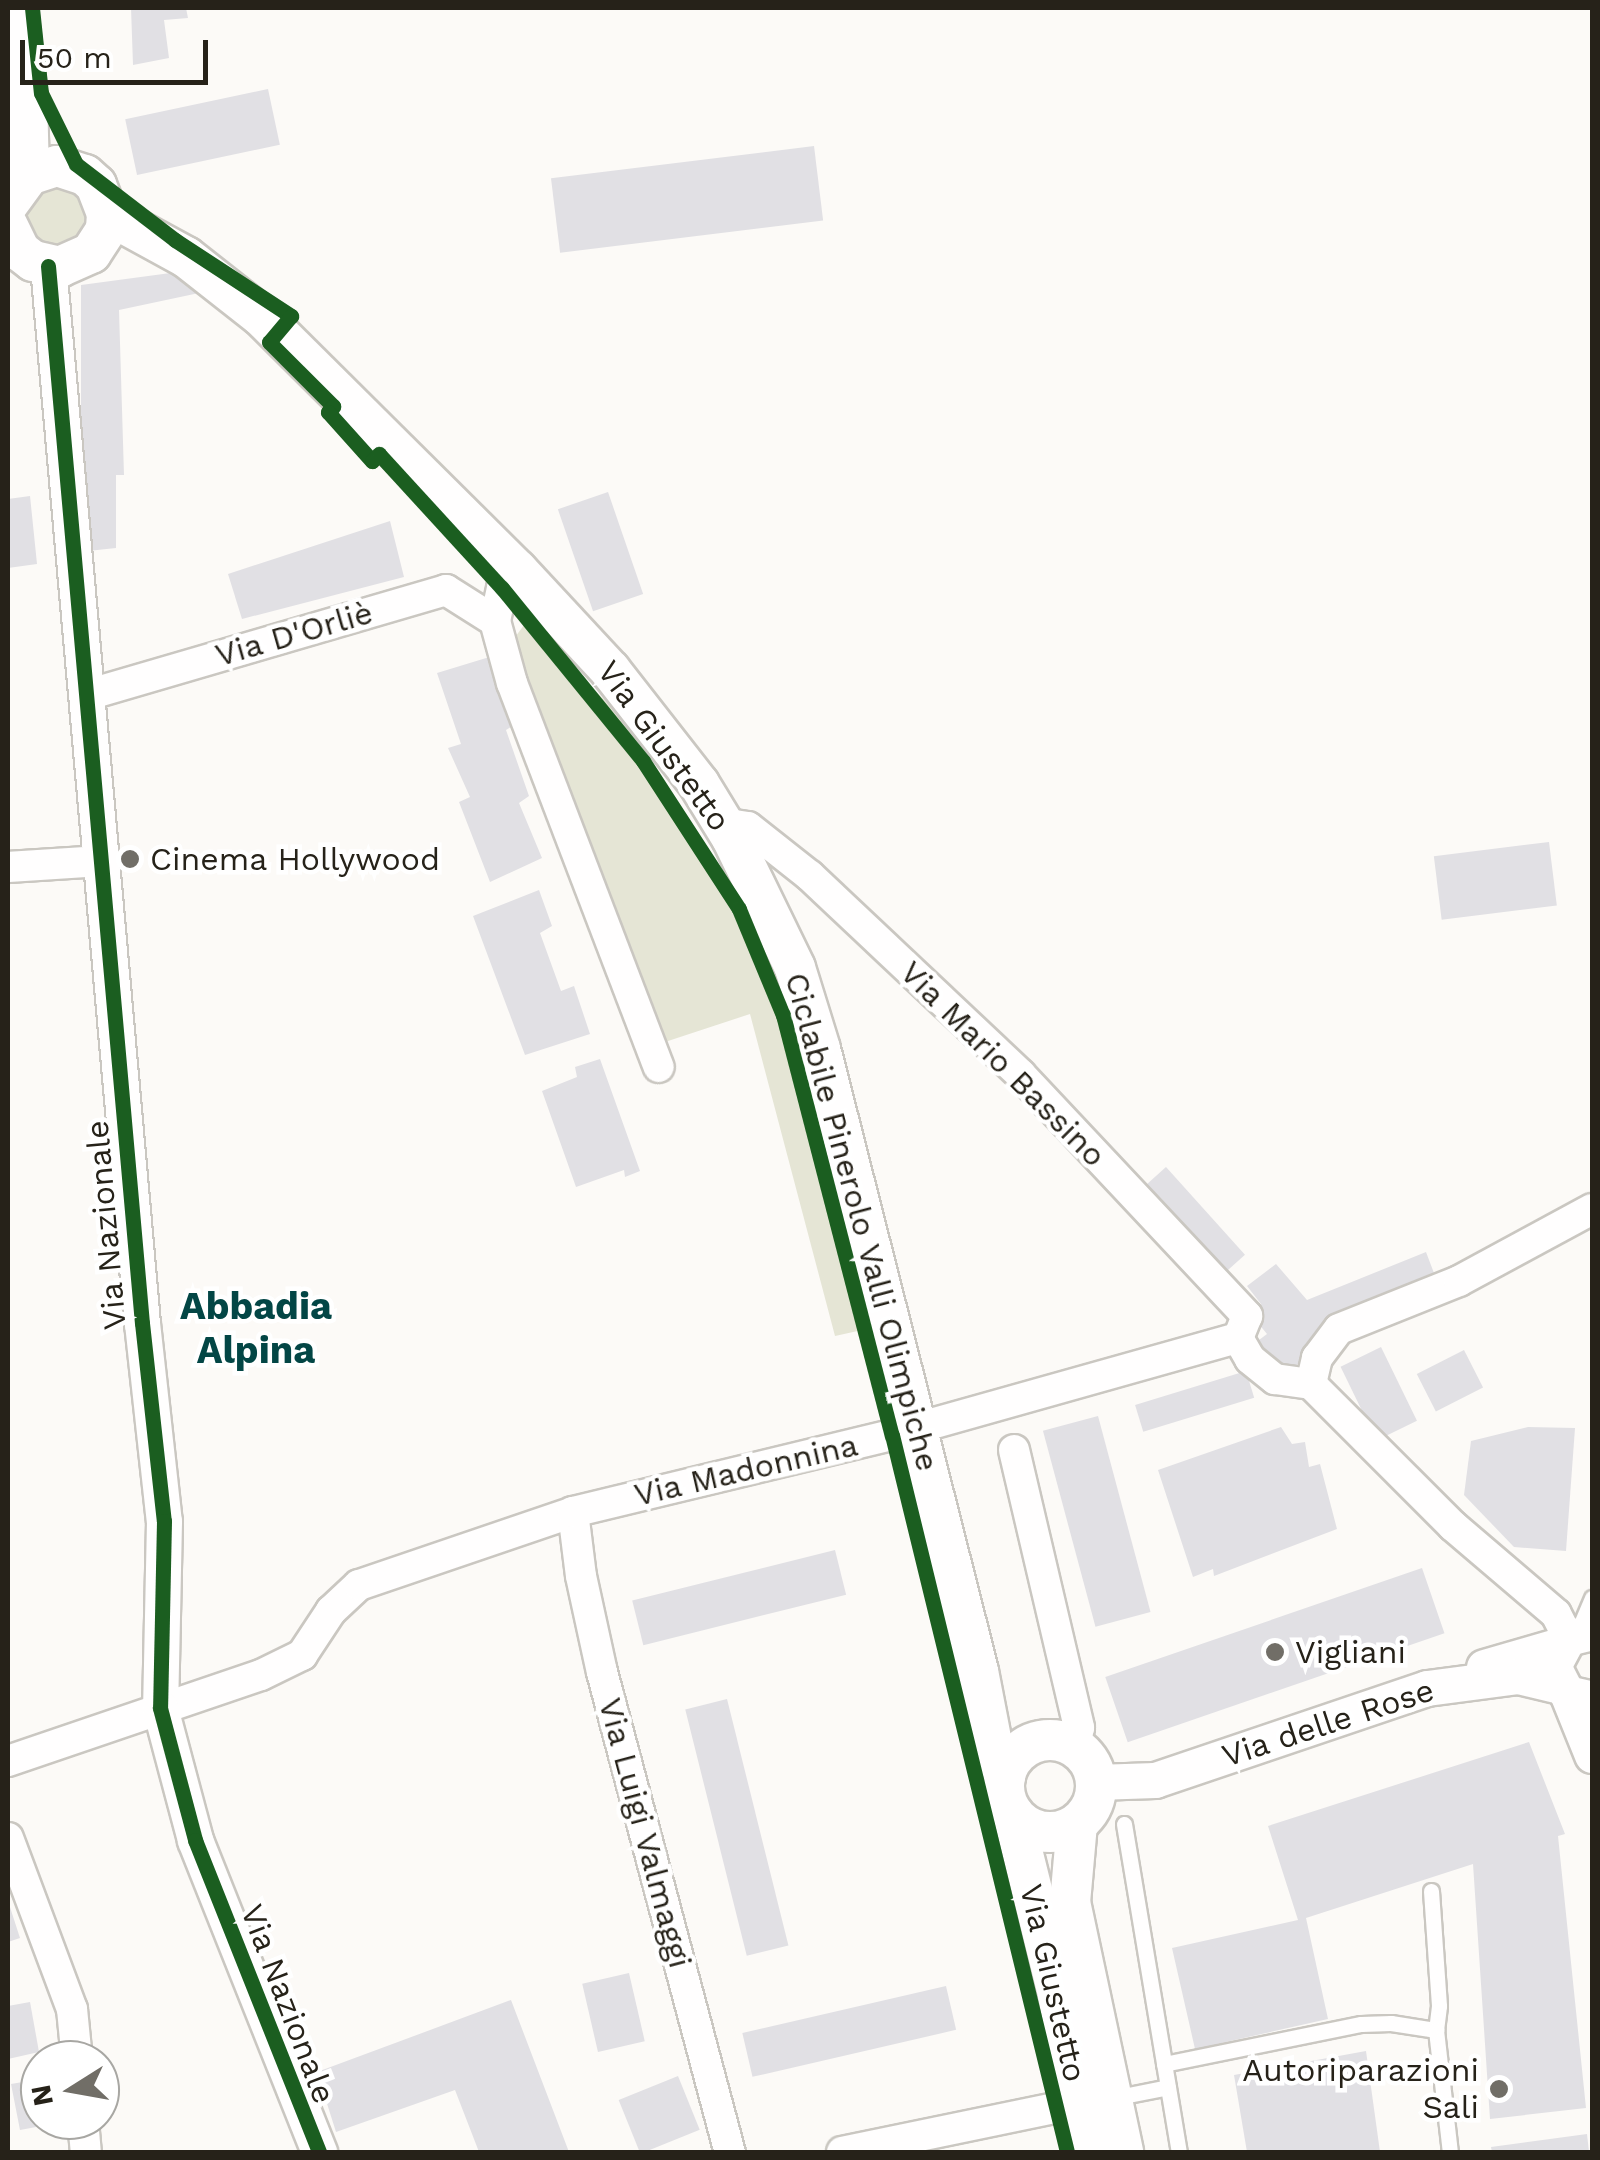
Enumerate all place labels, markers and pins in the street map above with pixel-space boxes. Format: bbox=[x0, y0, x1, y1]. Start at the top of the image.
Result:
place label: Cinema Hollywood bbox=[150, 840, 441, 878]
marker: Cinema Hollywood bbox=[119, 848, 141, 870]
place label: Vigliani bbox=[1295, 1633, 1406, 1671]
marker: Vigliani bbox=[1264, 1641, 1286, 1663]
place label: Autoriparazioni Sali bbox=[1242, 2052, 1479, 2127]
marker: Autoriparazioni Sali bbox=[1488, 2078, 1510, 2100]

